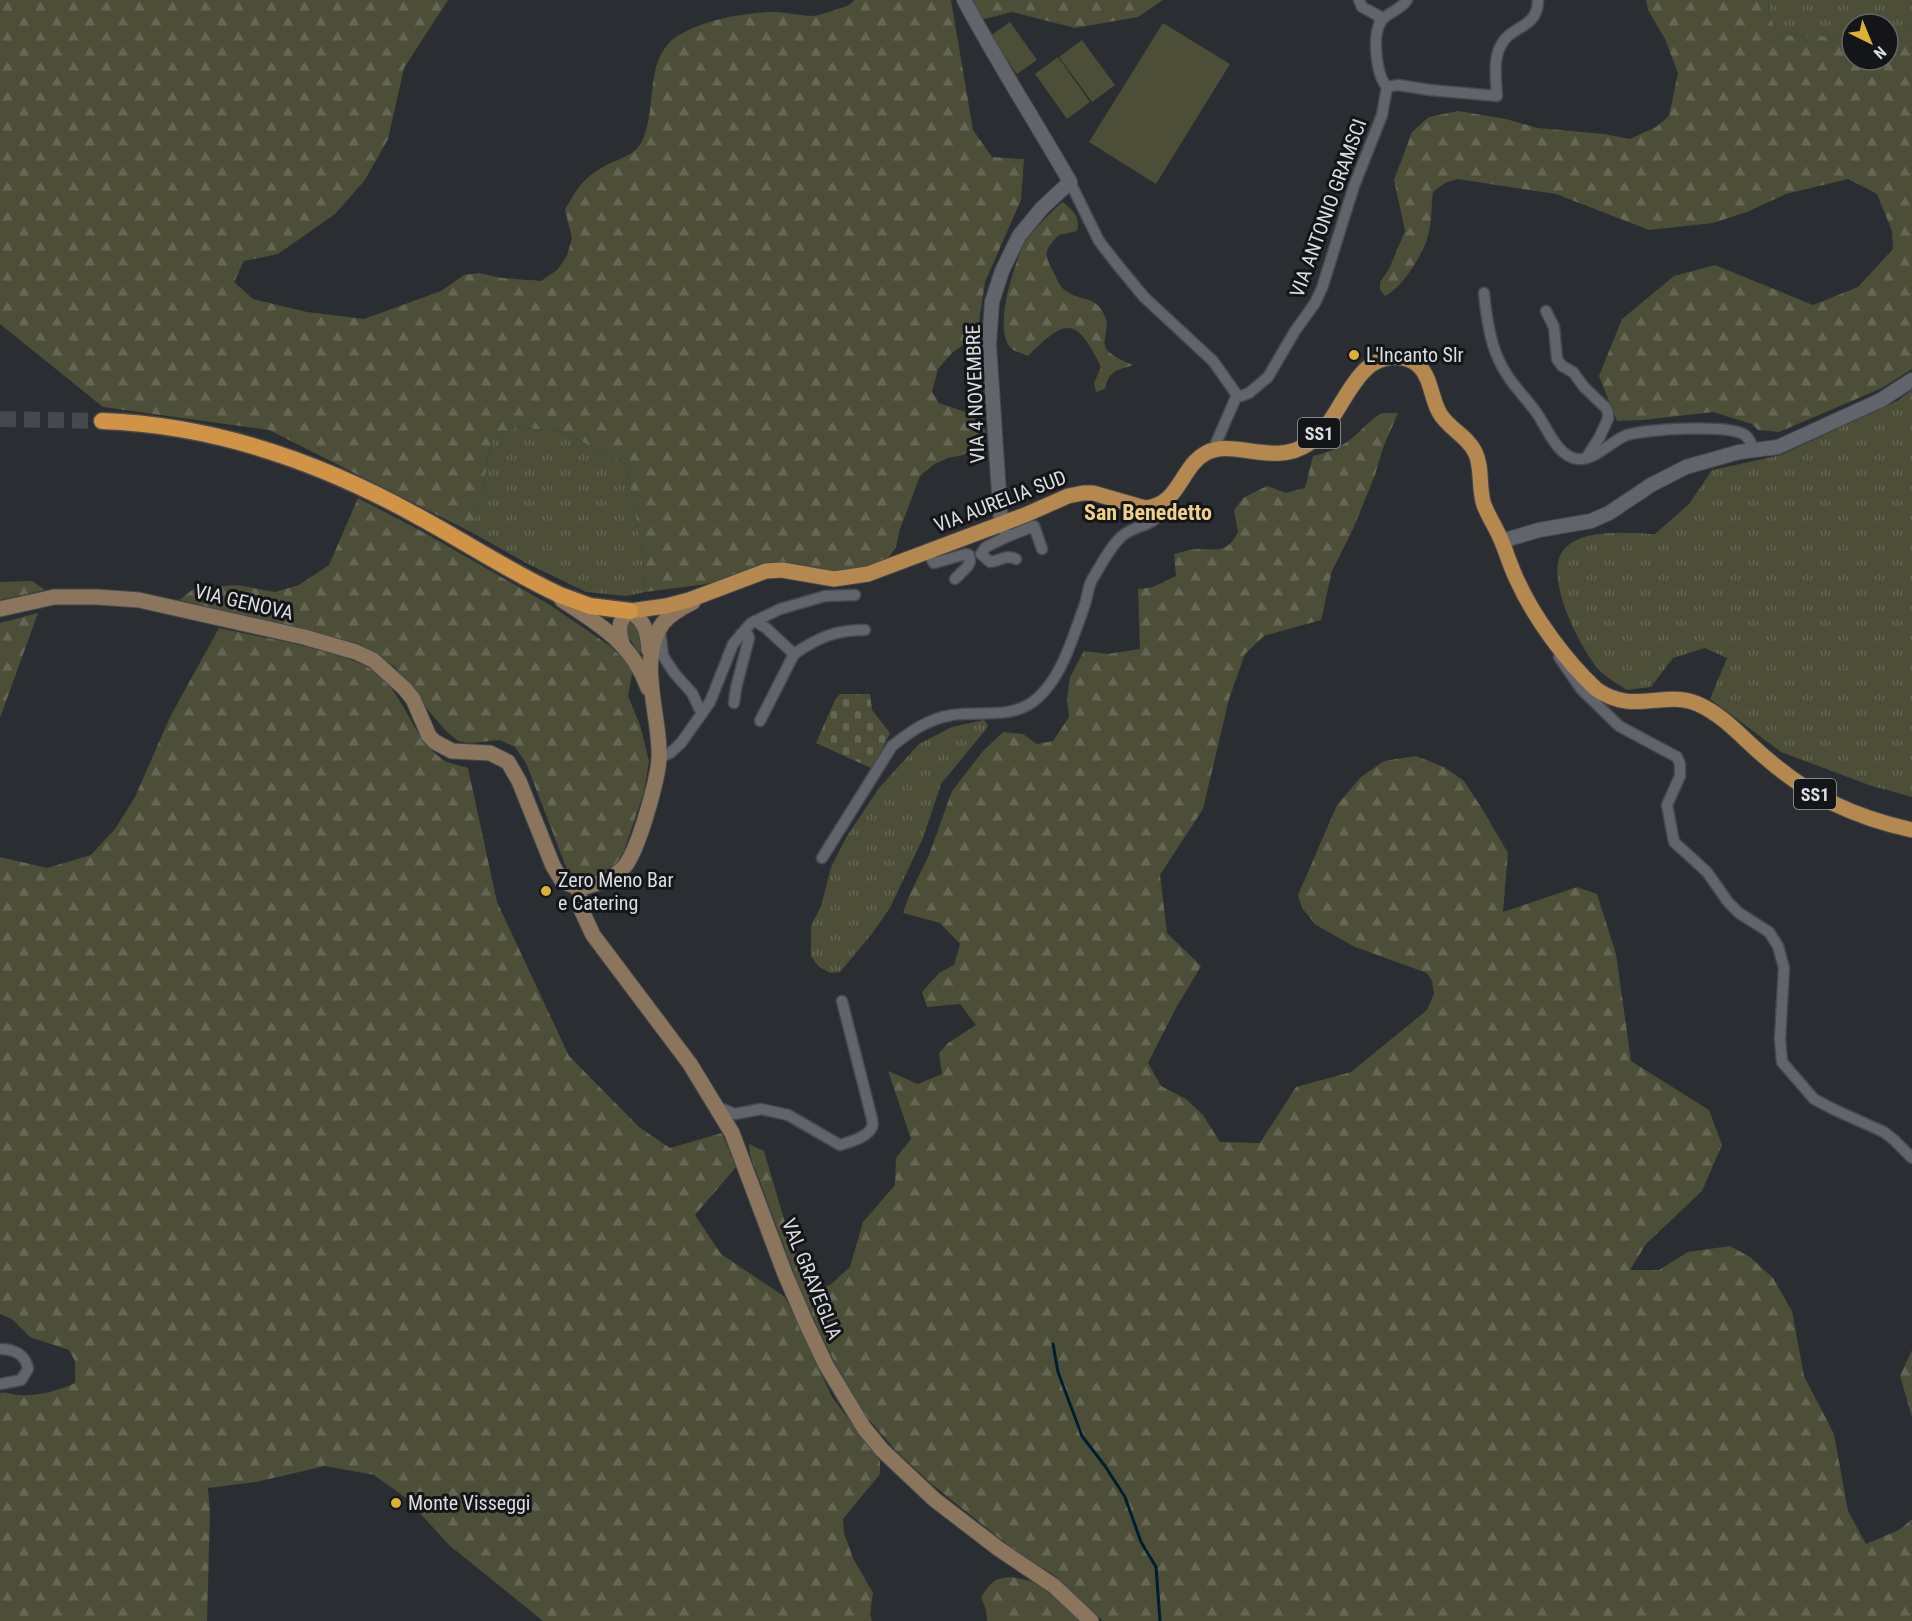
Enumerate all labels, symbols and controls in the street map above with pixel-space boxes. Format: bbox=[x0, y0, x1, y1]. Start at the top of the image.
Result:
north arrow bbox=[1840, 12, 1900, 72]
text: N bbox=[1870, 42, 1890, 63]
street label: VIA ANTONIO GRAMSCI bbox=[1285, 116, 1371, 300]
street label: VIA 4 NOVEMBRE bbox=[961, 324, 989, 464]
place label: L'Incanto Slr bbox=[1366, 343, 1464, 367]
marker: L'Incanto Slr bbox=[1347, 348, 1361, 362]
road number: SS1 bbox=[1298, 418, 1340, 448]
street label: VIA AURELIA SUD bbox=[931, 465, 1069, 537]
district label: San Benedetto bbox=[1084, 500, 1212, 525]
street label: VIA GENOVA bbox=[192, 579, 296, 625]
road number: SS1 bbox=[1794, 779, 1836, 809]
place label: Zero Meno Bar e Catering bbox=[558, 868, 674, 915]
marker: Zero Meno Bar e Catering bbox=[539, 884, 553, 898]
street label: VAL GRAVEGLIA bbox=[777, 1215, 847, 1343]
place label: Monte Visseggi bbox=[408, 1491, 530, 1515]
marker: Monte Visseggi bbox=[389, 1496, 403, 1510]

